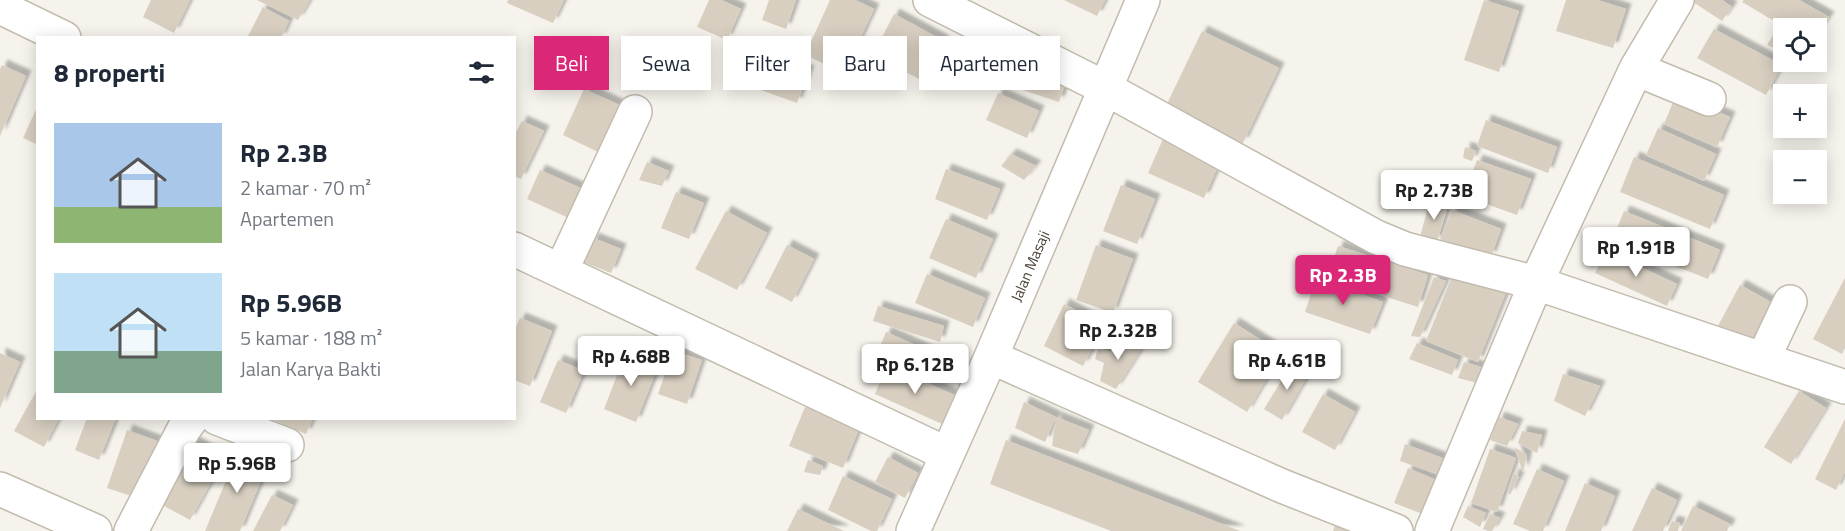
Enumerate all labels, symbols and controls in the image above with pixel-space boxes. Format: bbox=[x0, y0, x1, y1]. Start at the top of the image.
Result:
map controls bbox=[1773, 18, 1827, 204]
button: locate bbox=[1773, 18, 1827, 72]
chip: Beli bbox=[534, 36, 609, 90]
chip: Sewa bbox=[621, 36, 711, 90]
chip: Filter bbox=[723, 36, 811, 90]
chip: Baru bbox=[823, 36, 907, 90]
chip: Apartemen bbox=[919, 36, 1060, 90]
text: 8 properti bbox=[54, 53, 165, 92]
icon: filters bbox=[465, 56, 498, 89]
button: + bbox=[1773, 84, 1827, 138]
text: Rp 2.3B bbox=[240, 133, 328, 172]
icon: home bbox=[102, 147, 174, 219]
button: − bbox=[1773, 150, 1827, 204]
pin: Rp 2.73B bbox=[1372, 170, 1496, 221]
text: 2 kamar · 70 m² bbox=[240, 172, 371, 203]
text: Rp 2.73B bbox=[1395, 174, 1473, 205]
text: Apartemen bbox=[240, 203, 334, 234]
street label: Jalan Masaji bbox=[1005, 227, 1055, 305]
pin: Rp 1.91B bbox=[1574, 227, 1698, 278]
text: Rp 1.91B bbox=[1597, 231, 1675, 262]
pin: Rp 2.3B bbox=[1288, 255, 1398, 306]
text: Rp 2.3B bbox=[1309, 259, 1377, 290]
text: Rp 5.96B bbox=[240, 283, 342, 322]
icon: home bbox=[102, 297, 174, 369]
pin: Rp 2.32B bbox=[1056, 310, 1180, 361]
text: Rp 2.32B bbox=[1079, 314, 1157, 345]
text: 5 kamar · 188 m² bbox=[240, 322, 382, 353]
pin: Rp 4.68B bbox=[569, 336, 693, 387]
text: Rp 4.68B bbox=[592, 340, 670, 371]
pin: Rp 4.61B bbox=[1225, 340, 1349, 391]
pin: Rp 6.12B bbox=[853, 344, 977, 395]
text: Rp 4.61B bbox=[1248, 344, 1326, 375]
text: Rp 6.12B bbox=[876, 348, 954, 379]
text: Jalan Karya Bakti bbox=[240, 353, 381, 384]
pin: Rp 5.96B bbox=[175, 443, 299, 494]
text: Rp 5.96B bbox=[198, 447, 276, 478]

